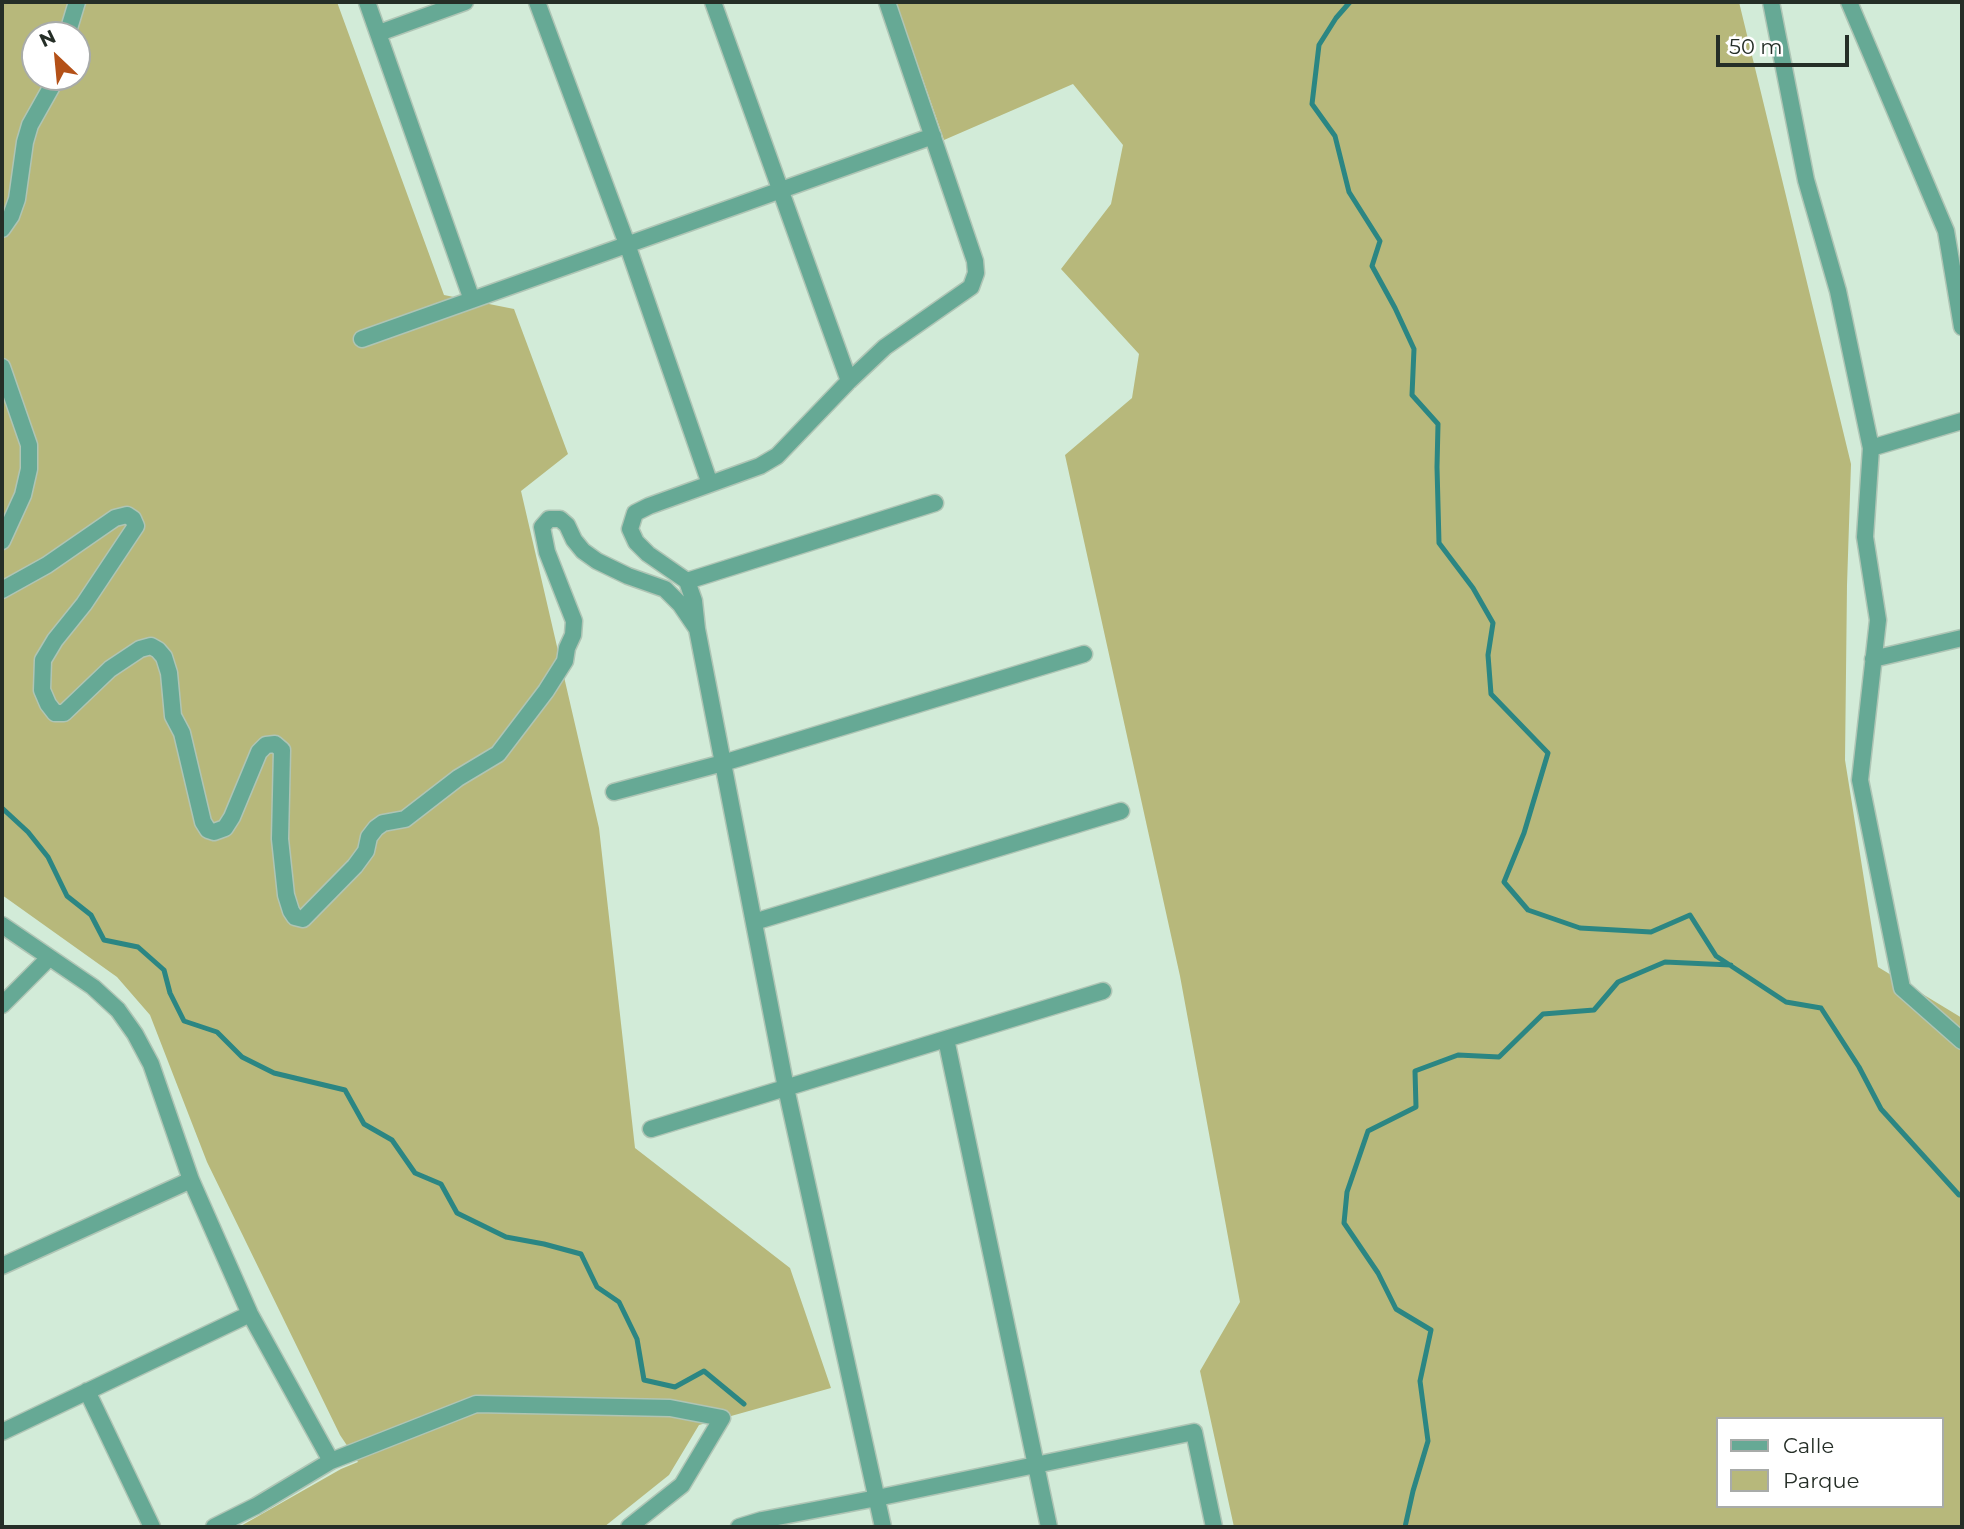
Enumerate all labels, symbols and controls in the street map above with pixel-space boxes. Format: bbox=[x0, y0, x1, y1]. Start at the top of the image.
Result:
north arrow bbox=[21, 21, 91, 91]
scale bar bbox=[1719, 21, 1852, 65]
text: N bbox=[36, 25, 59, 52]
text: 50 m bbox=[1729, 34, 1783, 59]
legend bbox=[1716, 1417, 1943, 1508]
text: Calle bbox=[1783, 1433, 1834, 1458]
text: Parque bbox=[1783, 1468, 1859, 1493]

